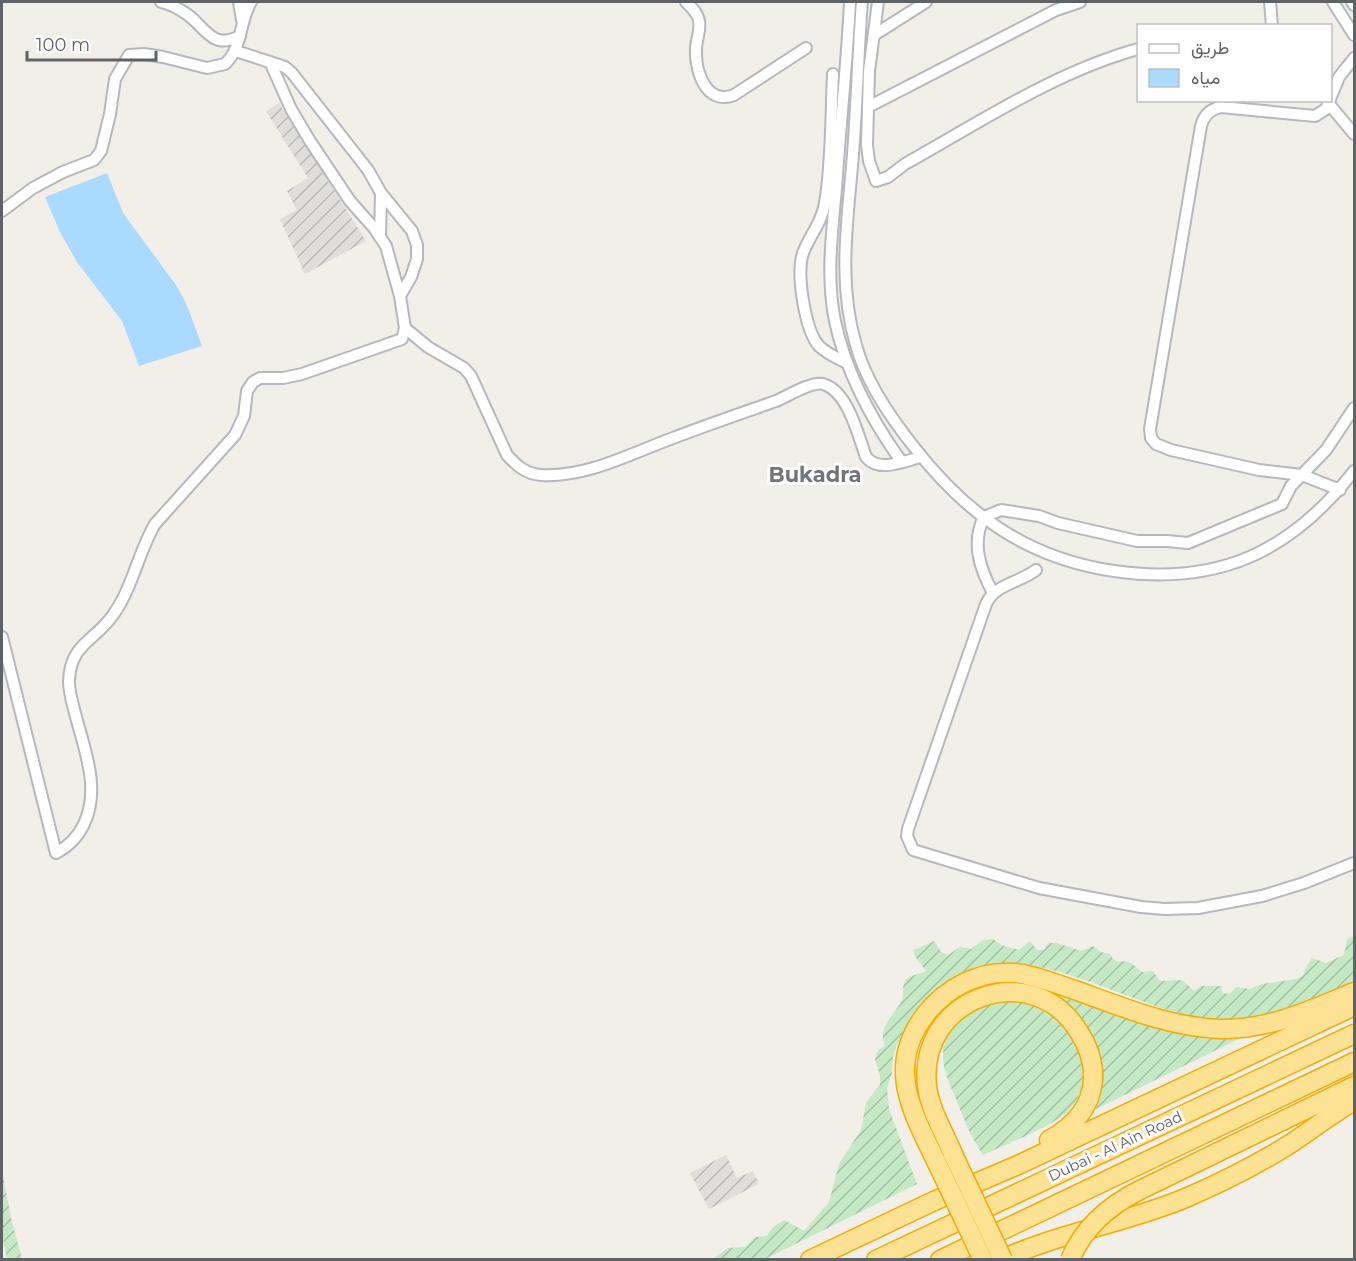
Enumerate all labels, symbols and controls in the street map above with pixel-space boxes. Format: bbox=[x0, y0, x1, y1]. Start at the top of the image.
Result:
scale bar bbox=[27, 24, 156, 62]
legend bbox=[1137, 24, 1332, 102]
text: 100 m bbox=[36, 34, 90, 56]
text: طريق bbox=[1191, 37, 1229, 59]
text: مياه bbox=[1191, 67, 1220, 89]
district label: Bukadra bbox=[769, 462, 861, 487]
street label: Dubai - Al Ain Road bbox=[1045, 1107, 1185, 1185]

